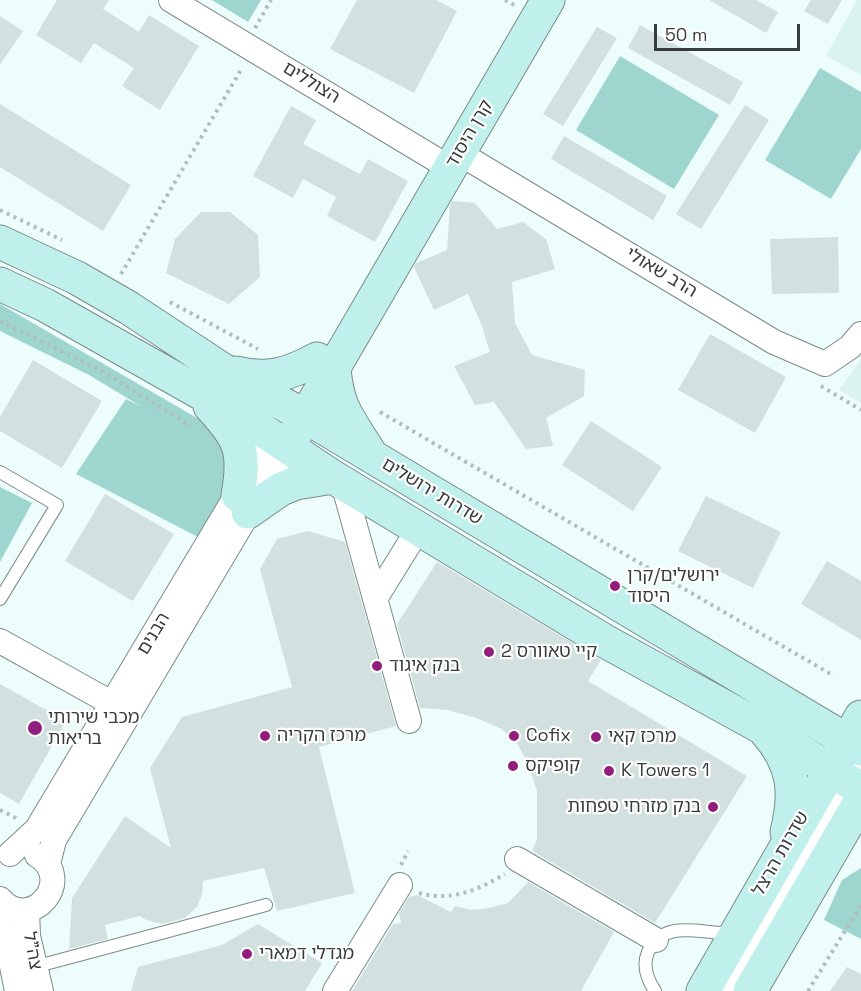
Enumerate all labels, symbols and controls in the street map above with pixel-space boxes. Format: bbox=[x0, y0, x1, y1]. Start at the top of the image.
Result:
scale bar bbox=[657, 12, 802, 50]
text: 50 m bbox=[665, 23, 707, 46]
street label: הצוללים bbox=[279, 58, 343, 108]
street label: קרן היסוד bbox=[442, 96, 498, 172]
street label: הרב שאולי bbox=[621, 243, 701, 303]
street label: שדרות ירושלים bbox=[378, 454, 486, 530]
place label: ירושלים/קרן היסוד bbox=[627, 565, 720, 608]
marker: ירושלים/קרן היסוד bbox=[608, 579, 622, 593]
street label: הבנים bbox=[133, 609, 175, 659]
place label: קיי טאוורס 2 bbox=[501, 641, 597, 663]
marker: קיי טאוורס 2 bbox=[482, 645, 496, 659]
place label: בנק איגוד bbox=[389, 655, 460, 677]
marker: בנק איגוד bbox=[370, 659, 384, 673]
place label: מכבי שירותי בריאות bbox=[48, 707, 139, 750]
marker: מכבי שירותי בריאות bbox=[26, 719, 44, 737]
place label: מרכז הקריה bbox=[277, 725, 366, 747]
place label: Cofix bbox=[526, 725, 571, 747]
place label: מרכז קאי bbox=[608, 726, 676, 748]
marker: מרכז הקריה bbox=[258, 729, 272, 743]
marker: Cofix bbox=[507, 729, 521, 743]
marker: מרכז קאי bbox=[589, 730, 603, 744]
place label: קופיקס bbox=[525, 755, 580, 777]
marker: קופיקס bbox=[506, 759, 520, 773]
place label: K Towers 1 bbox=[621, 760, 709, 782]
marker: K Towers 1 bbox=[602, 764, 616, 778]
place label: בנק מזרחי טפחות bbox=[567, 796, 701, 818]
marker: בנק מזרחי טפחות bbox=[706, 800, 720, 814]
street label: שדרות הרצל bbox=[748, 808, 814, 900]
street label: צה"ל bbox=[18, 930, 46, 972]
place label: מגדלי דמארי bbox=[259, 943, 354, 965]
marker: מגדלי דמארי bbox=[240, 947, 254, 961]

